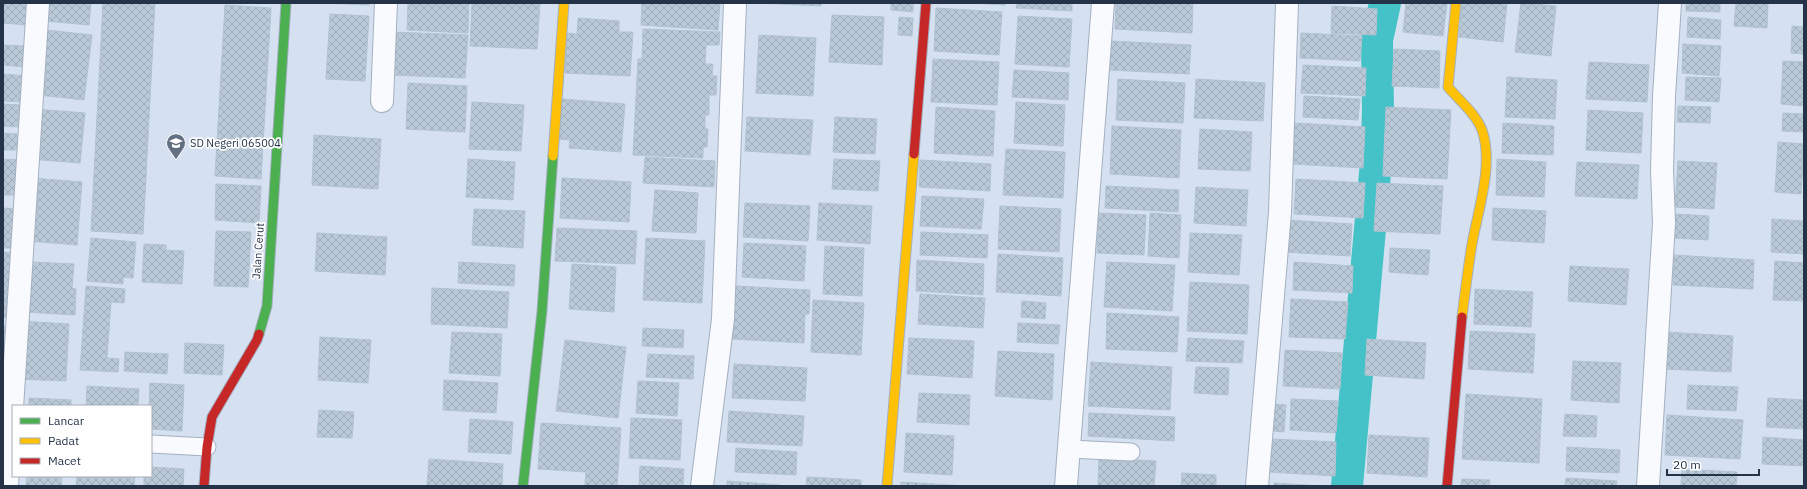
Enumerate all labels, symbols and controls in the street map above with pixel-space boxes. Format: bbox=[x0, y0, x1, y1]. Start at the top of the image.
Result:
school or university icon: SD Negeri 065004 bbox=[165, 132, 187, 160]
place label: SD Negeri 065004 bbox=[190, 136, 281, 150]
street label: Jalan Cerut bbox=[249, 222, 267, 280]
legend bbox=[12, 405, 152, 477]
text: Lancar bbox=[48, 413, 85, 428]
text: Padat bbox=[48, 433, 79, 448]
scale bar bbox=[1667, 451, 1759, 477]
text: Macet bbox=[48, 453, 81, 468]
text: 20 m bbox=[1673, 457, 1701, 472]

